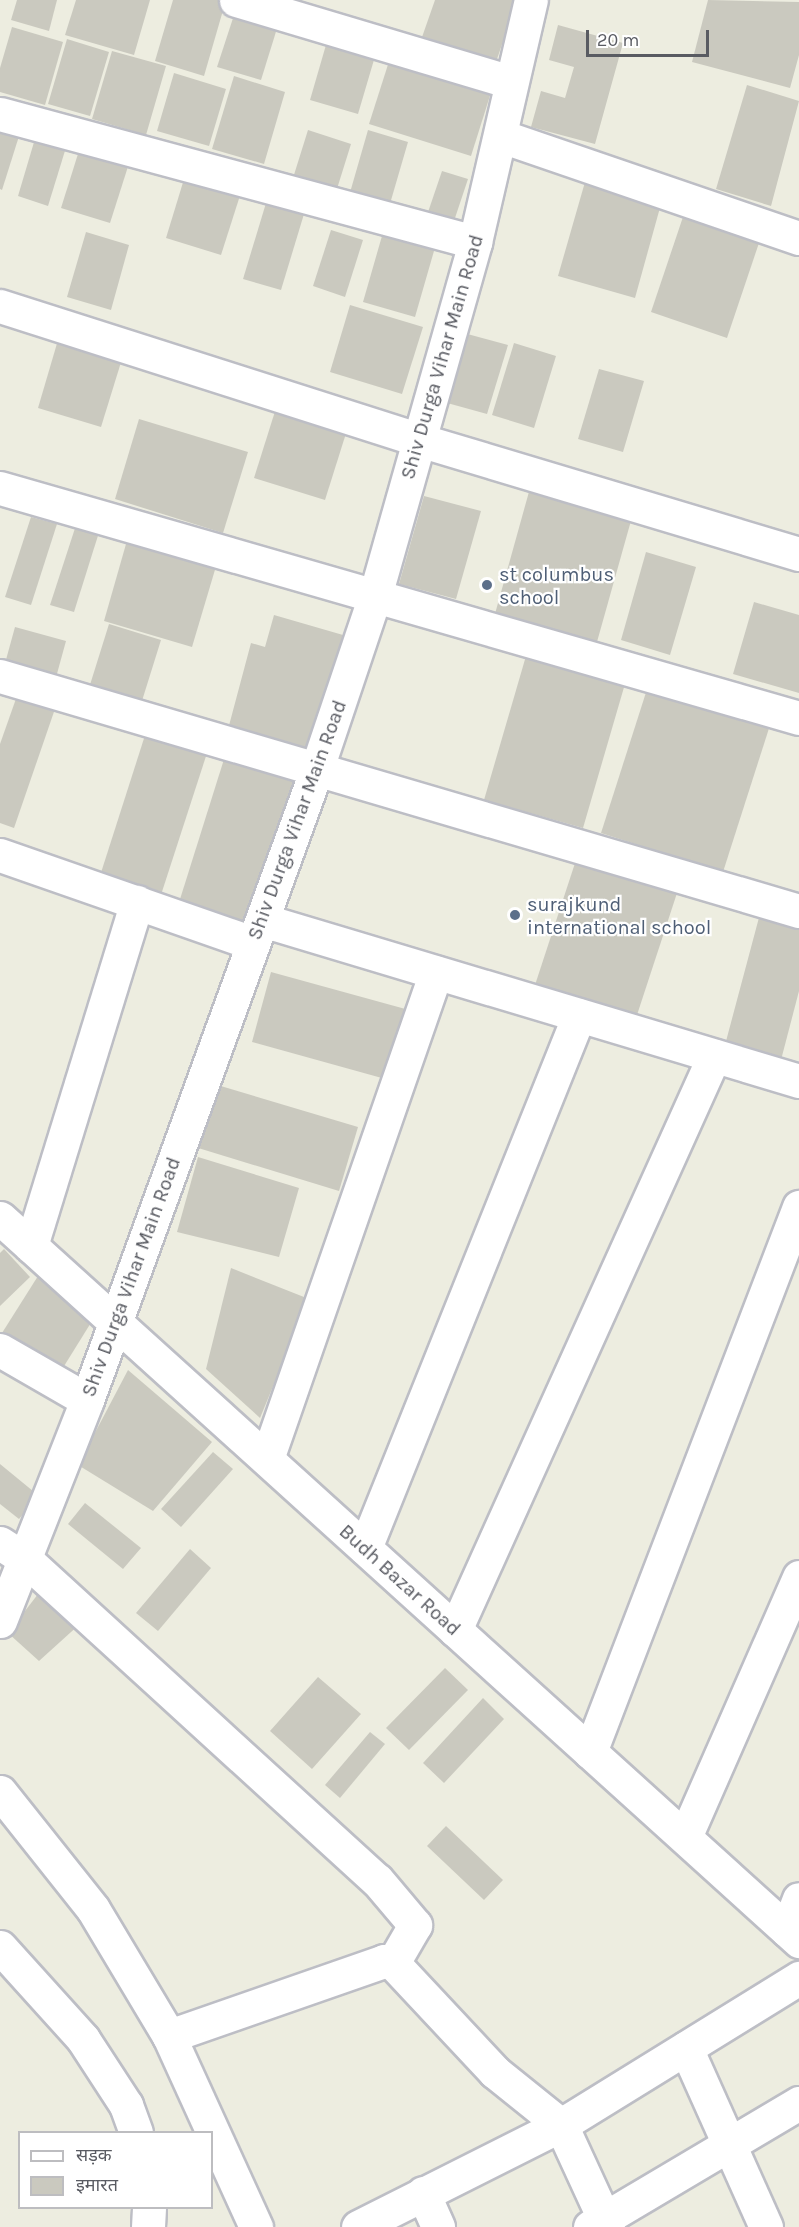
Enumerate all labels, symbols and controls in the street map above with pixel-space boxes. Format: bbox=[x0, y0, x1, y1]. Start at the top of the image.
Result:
scale bar bbox=[589, 18, 712, 56]
text: 20 m bbox=[597, 29, 639, 51]
street label: Shiv Durga Vihar Main Road bbox=[396, 232, 488, 482]
place label: st columbus school bbox=[499, 562, 614, 609]
marker: st columbus school bbox=[480, 578, 494, 592]
street label: Shiv Durga Vihar Main Road bbox=[242, 697, 352, 943]
place label: surajkund international school bbox=[527, 892, 711, 939]
marker: surajkund international school bbox=[508, 908, 522, 922]
street label: Shiv Durga Vihar Main Road bbox=[76, 1154, 186, 1400]
street label: Budh Bazar Road bbox=[334, 1519, 466, 1641]
legend bbox=[18, 2131, 213, 2209]
text: सड़क bbox=[76, 2144, 112, 2166]
text: इमारत bbox=[76, 2174, 118, 2196]

